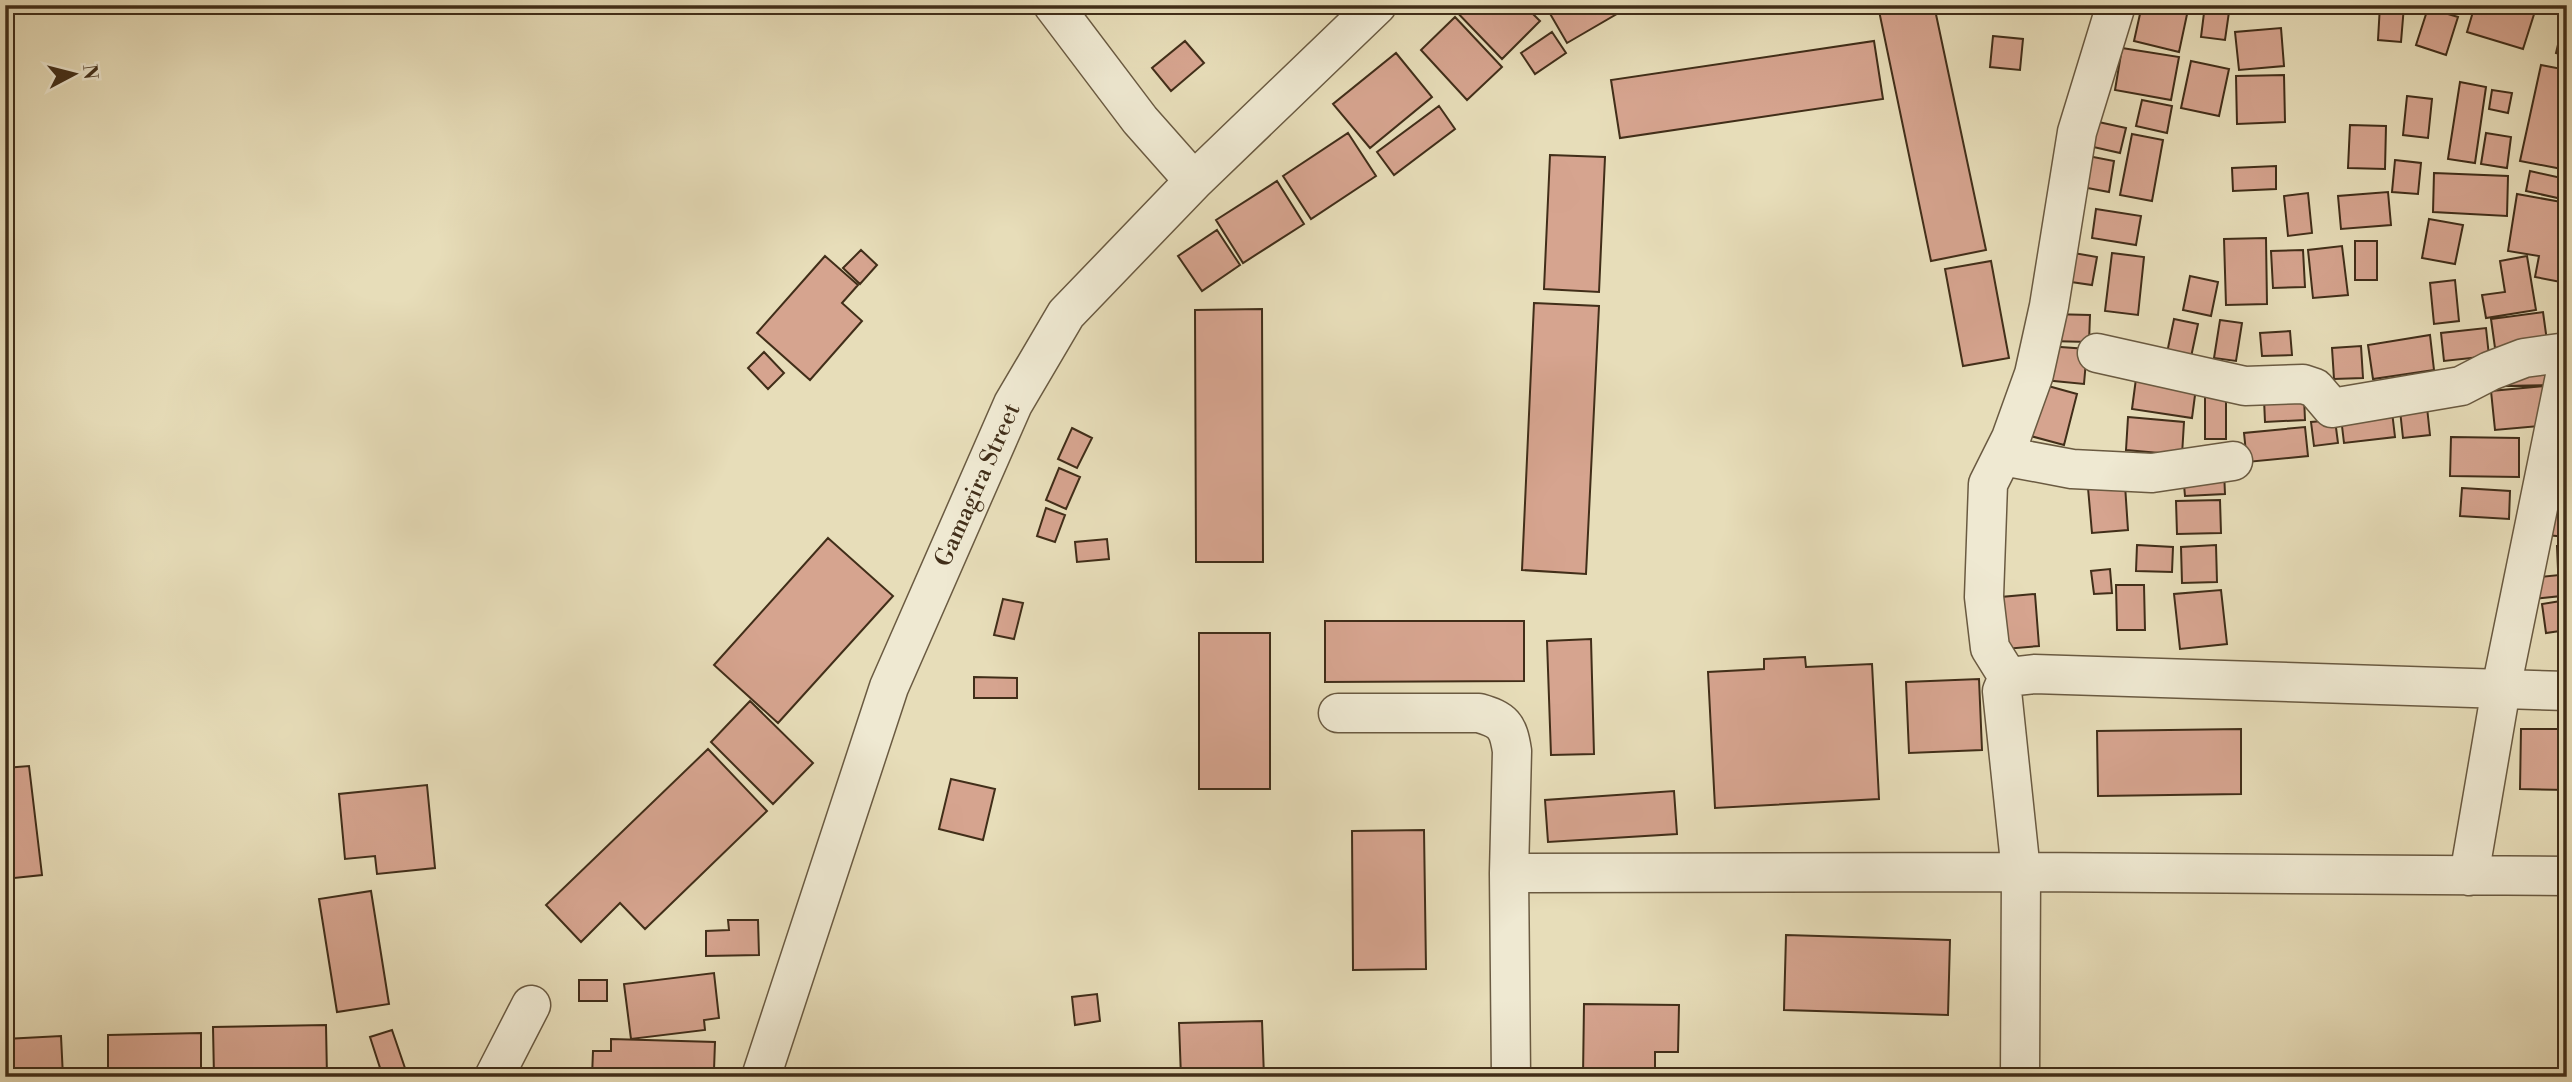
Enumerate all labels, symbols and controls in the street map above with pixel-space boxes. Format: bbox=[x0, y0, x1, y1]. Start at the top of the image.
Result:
north arrow bbox=[38, 38, 108, 108]
text: N bbox=[77, 63, 103, 81]
street label: Gamagira Street bbox=[929, 398, 1028, 571]

